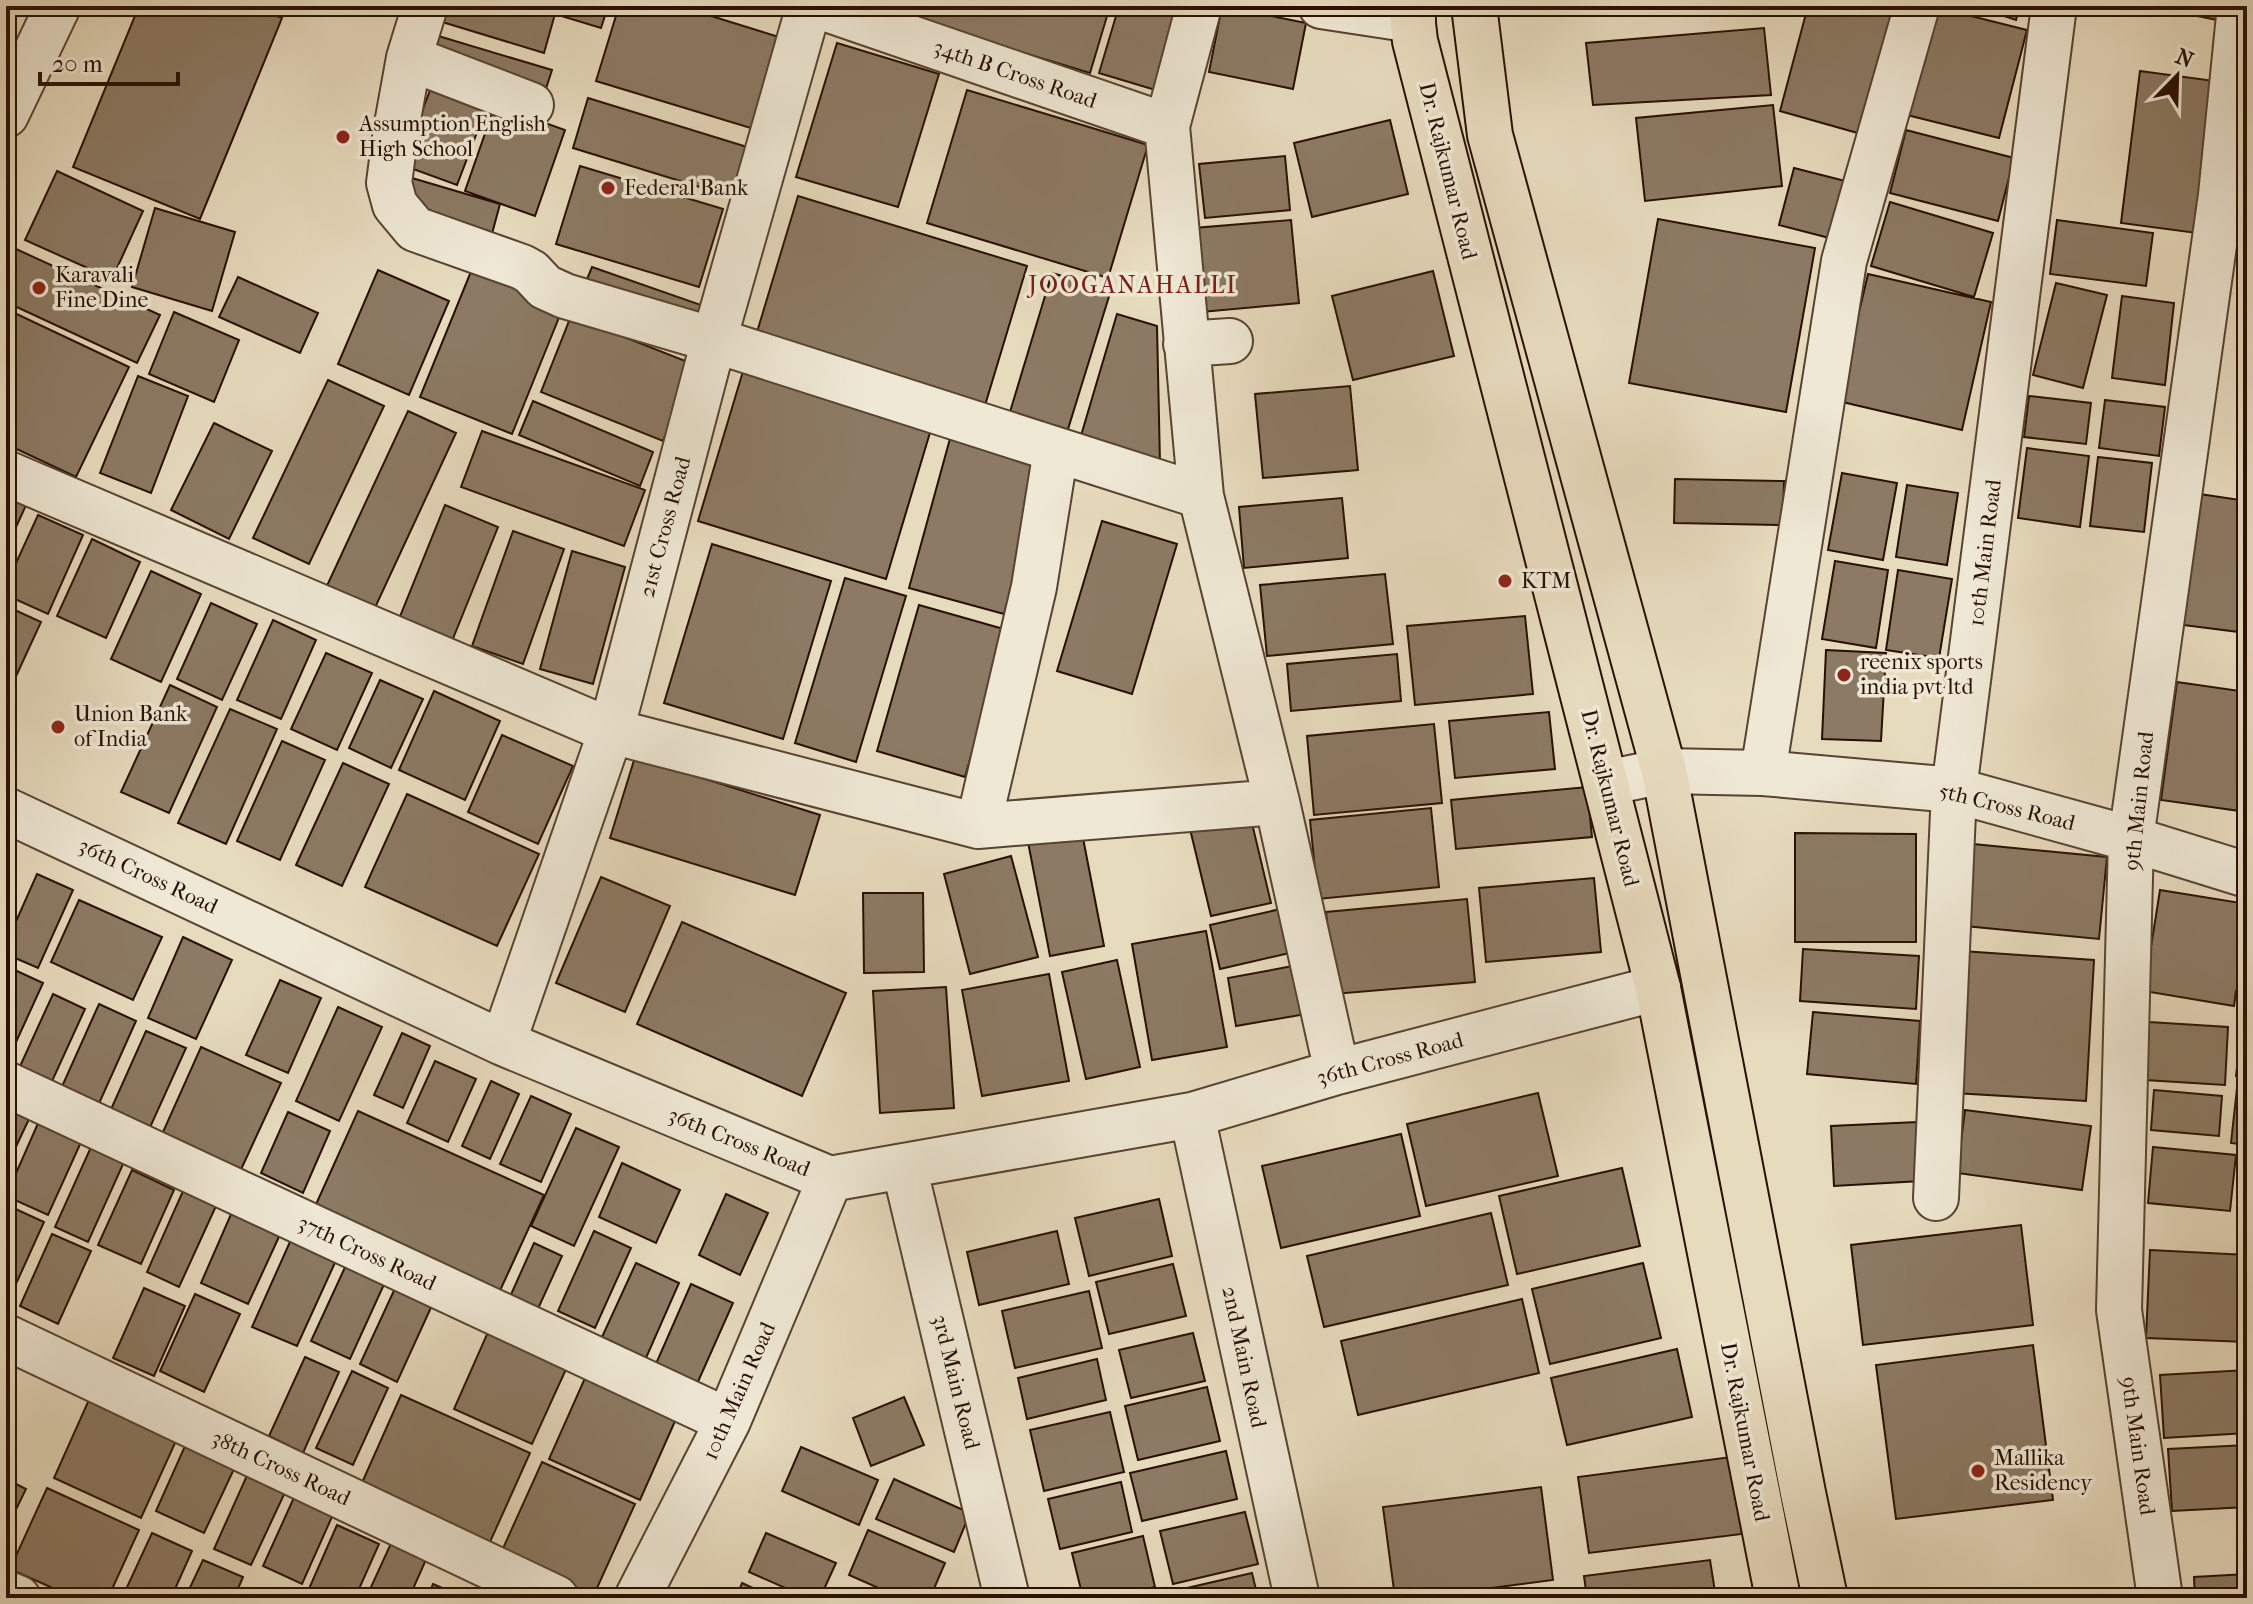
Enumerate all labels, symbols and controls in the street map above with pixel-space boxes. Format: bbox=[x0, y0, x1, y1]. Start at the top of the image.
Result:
street label: 34th B Cross Road bbox=[930, 34, 1101, 114]
scale bar bbox=[40, 36, 178, 86]
north arrow bbox=[2137, 36, 2217, 116]
text: N bbox=[2172, 43, 2197, 74]
text: 20 m bbox=[52, 50, 103, 78]
street label: Dr. Rajkumar Road bbox=[1413, 80, 1483, 263]
place label: Assumption English High School bbox=[358, 111, 546, 162]
marker: Assumption English High School bbox=[334, 128, 352, 146]
place label: Federal Bank bbox=[624, 175, 749, 201]
marker: Federal Bank bbox=[599, 179, 617, 197]
place label: Karavali Fine Dine bbox=[55, 262, 149, 313]
district label: JOOGANAHALLI bbox=[1026, 271, 1238, 299]
marker: Karavali Fine Dine bbox=[30, 279, 48, 297]
street label: 21st Cross Road bbox=[634, 453, 697, 600]
street label: 10th Main Road bbox=[1963, 477, 2007, 628]
place label: KTM bbox=[1521, 568, 1571, 594]
marker: KTM bbox=[1496, 572, 1514, 590]
place label: reenix sports india pvt ltd bbox=[1860, 649, 1983, 700]
marker: reenix sports india pvt ltd bbox=[1835, 666, 1853, 684]
place label: Union Bank of India bbox=[74, 701, 188, 752]
street label: Dr. Rajkumar Road bbox=[1575, 707, 1645, 890]
marker: Union Bank of India bbox=[49, 718, 67, 736]
street label: 9th Main Road bbox=[2119, 729, 2159, 872]
street label: 5th Cross Road bbox=[1936, 778, 2079, 837]
street label: 36th Cross Road bbox=[74, 832, 223, 920]
street label: 36th Cross Road bbox=[1314, 1027, 1467, 1091]
street label: 36th Cross Road bbox=[664, 1102, 815, 1183]
street label: 37th Cross Road bbox=[294, 1210, 441, 1297]
street label: 2nd Main Road bbox=[1216, 1284, 1272, 1431]
street label: 3rd Main Road bbox=[927, 1312, 986, 1453]
street label: 10th Main Road bbox=[697, 1317, 781, 1464]
street label: Dr. Rajkumar Road bbox=[1715, 1340, 1775, 1525]
street label: 9th Main Road bbox=[2115, 1375, 2161, 1518]
street label: 38th Cross Road bbox=[208, 1425, 355, 1512]
place label: Mallika Residency bbox=[1994, 1445, 2093, 1496]
marker: Mallika Residency bbox=[1969, 1462, 1987, 1480]

